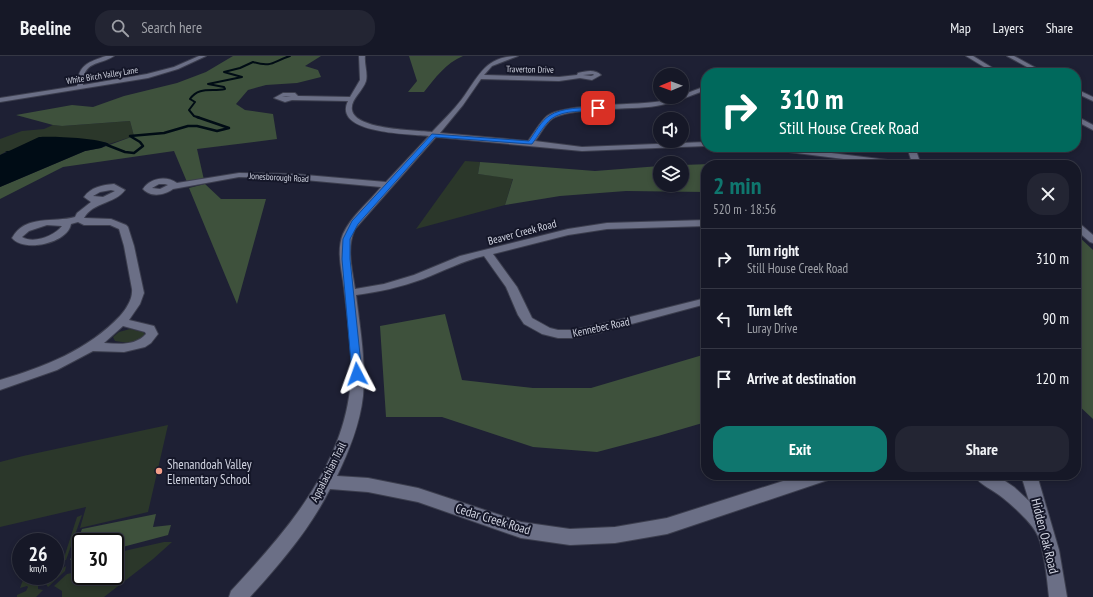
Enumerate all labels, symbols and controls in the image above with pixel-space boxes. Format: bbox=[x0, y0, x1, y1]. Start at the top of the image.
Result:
search box bbox=[95, 10, 375, 46]
text: Beeline bbox=[20, 16, 71, 40]
icon: search bbox=[109, 17, 131, 39]
text: Search here bbox=[141, 18, 202, 37]
text: Map bbox=[950, 19, 971, 37]
text: Layers bbox=[993, 19, 1024, 37]
text: Share bbox=[1046, 19, 1073, 37]
street label: Traverton Drive bbox=[506, 63, 554, 75]
street label: White Birch Valley Lane bbox=[65, 64, 139, 86]
north arrow bbox=[653, 68, 689, 104]
map controls bbox=[653, 68, 689, 192]
text: 310 m bbox=[779, 80, 843, 117]
icon: right bbox=[713, 84, 765, 136]
pin bbox=[581, 91, 615, 125]
icon: arrive bbox=[587, 97, 609, 119]
button: sound bbox=[653, 112, 689, 148]
text: Still House Creek Road bbox=[779, 116, 919, 139]
button: layers bbox=[653, 156, 689, 192]
street label: Jonesborough Road bbox=[248, 170, 309, 184]
text: 2 min bbox=[713, 170, 761, 201]
button: close bbox=[1027, 173, 1069, 215]
text: 520 m · 18:56 bbox=[713, 201, 776, 218]
street label: Beaver Creek Road bbox=[486, 216, 558, 248]
text: Turn right bbox=[747, 241, 799, 260]
icon: right bbox=[713, 248, 735, 270]
text: 310 m bbox=[1036, 249, 1069, 268]
text: Still House Creek Road bbox=[747, 260, 848, 277]
text: Turn left bbox=[747, 301, 792, 320]
icon: left bbox=[713, 308, 735, 330]
text: 90 m bbox=[1043, 309, 1069, 328]
street label: Kennebec Road bbox=[571, 314, 631, 340]
text: Luray Drive bbox=[747, 320, 798, 337]
position arrow bbox=[336, 353, 378, 395]
icon: arrive bbox=[713, 368, 735, 390]
text: Arrive at destination bbox=[747, 369, 856, 388]
text: 120 m bbox=[1036, 369, 1069, 388]
button: Exit bbox=[713, 426, 887, 472]
button: Share bbox=[895, 426, 1069, 472]
street label: Appalachian Trail bbox=[307, 440, 349, 504]
place label: Shenandoah Valley Elementary School bbox=[167, 456, 252, 488]
marker: Shenandoah Valley Elementary School bbox=[154, 466, 164, 476]
street label: Hidden Oak Road bbox=[1027, 497, 1063, 575]
street label: Cedar Creek Road bbox=[453, 500, 533, 538]
speed limit sign: 30 bbox=[72, 533, 124, 585]
text: 26 bbox=[28, 541, 48, 567]
text: km/h bbox=[29, 562, 47, 575]

